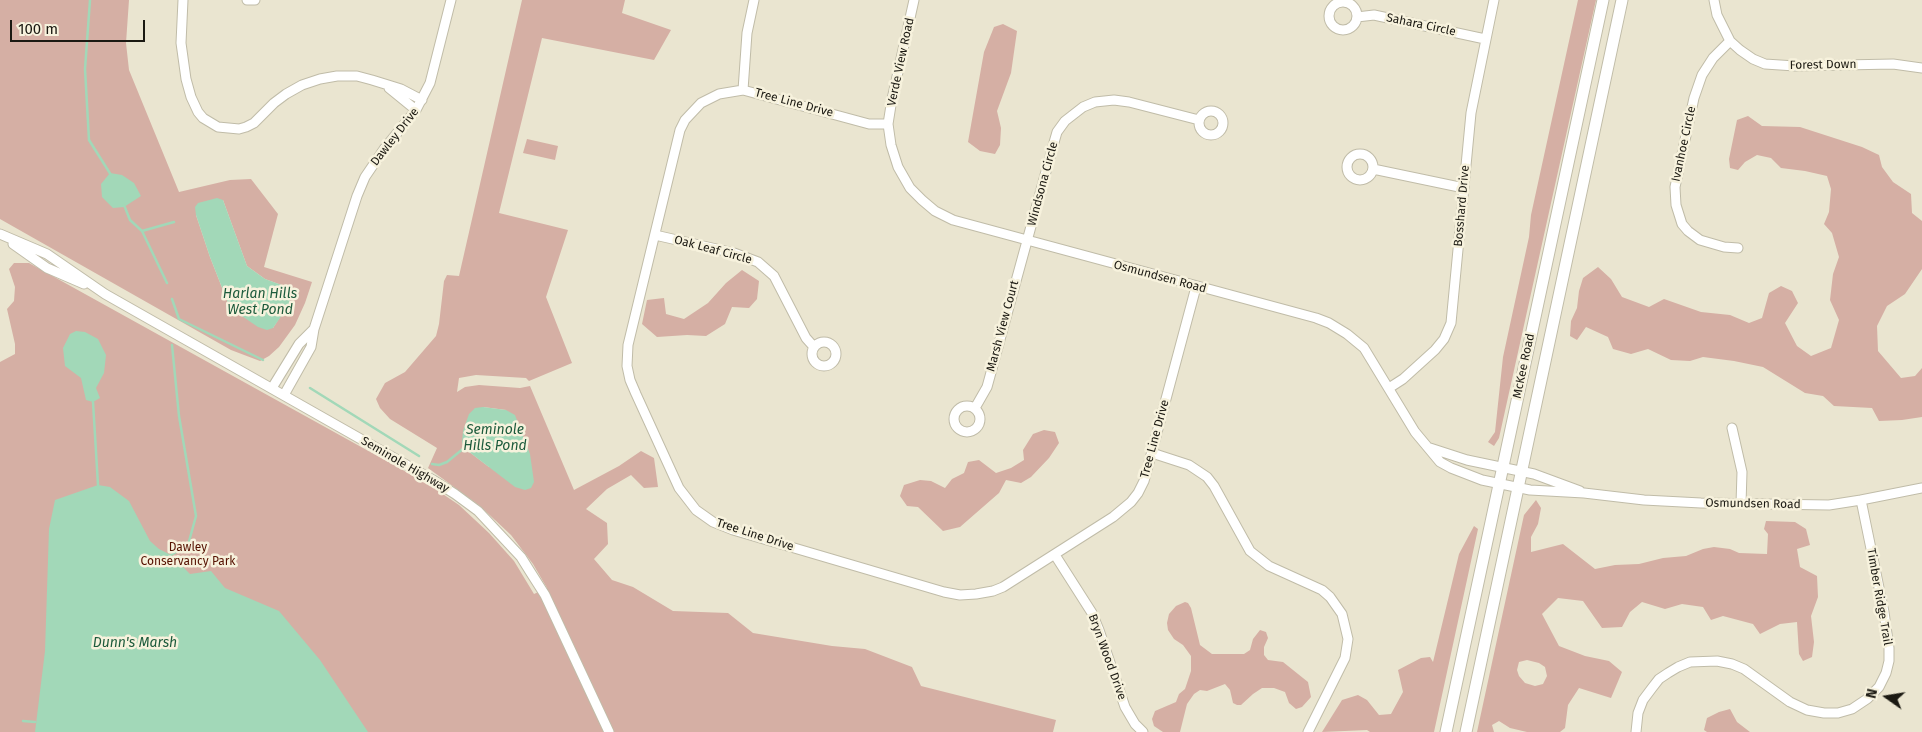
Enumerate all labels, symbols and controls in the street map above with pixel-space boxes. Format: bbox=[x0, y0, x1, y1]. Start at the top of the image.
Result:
scale bar bbox=[12, 10, 148, 42]
street label: Sahara Circle bbox=[1385, 11, 1457, 39]
street label: Verde View Road bbox=[885, 16, 917, 108]
text: 100 m bbox=[18, 20, 58, 38]
street label: Forest Down bbox=[1789, 57, 1857, 73]
street label: Tree Line Drive bbox=[753, 86, 835, 120]
street label: Dawley Drive bbox=[368, 105, 422, 169]
street label: Ivanhoe Circle bbox=[1669, 105, 1699, 183]
street label: Windsona Circle bbox=[1025, 140, 1061, 228]
street label: Bosshard Drive bbox=[1451, 165, 1473, 247]
street label: Oak Leaf Circle bbox=[673, 233, 753, 267]
street label: Osmundsen Road bbox=[1112, 258, 1208, 296]
street label: Marsh View Court bbox=[984, 279, 1022, 373]
water label: Harlan Hills West Pond bbox=[223, 286, 297, 318]
street label: McKee Road bbox=[1510, 332, 1538, 400]
street label: Tree Line Drive bbox=[1138, 398, 1172, 480]
water label: Seminole Hills Pond bbox=[463, 422, 527, 454]
street label: Seminole Highway bbox=[358, 434, 452, 496]
street label: Osmundsen Road bbox=[1705, 496, 1801, 512]
street label: Tree Line Drive bbox=[714, 516, 796, 554]
park label: Dawley Conservancy Park bbox=[140, 541, 236, 569]
street label: Timber Ridge Trail bbox=[1863, 547, 1895, 647]
street label: Bryn Wood Drive bbox=[1085, 612, 1129, 702]
water label: Dunn's Marsh bbox=[93, 635, 177, 651]
north arrow bbox=[1862, 672, 1912, 722]
text: N bbox=[1863, 687, 1881, 700]

